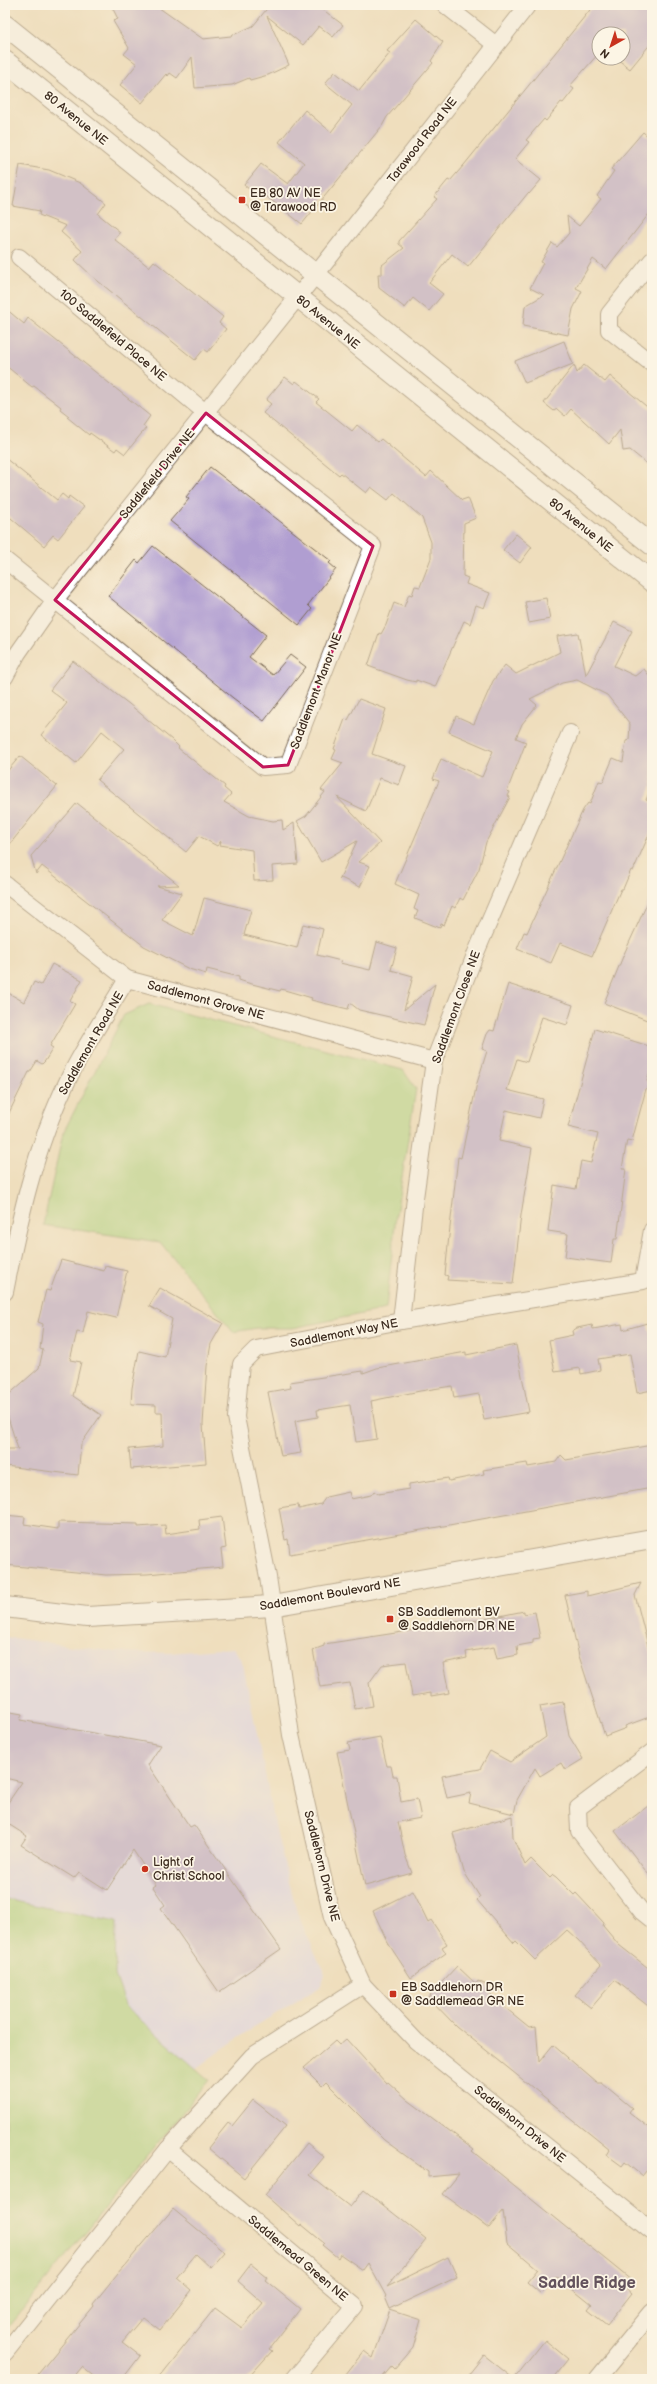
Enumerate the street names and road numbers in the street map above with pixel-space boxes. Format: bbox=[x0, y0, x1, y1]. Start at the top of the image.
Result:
street label: 80 Avenue NE bbox=[41, 88, 111, 149]
street label: Tarawood Road NE bbox=[384, 94, 461, 186]
street label: 100 Saddlefield Place NE bbox=[56, 286, 169, 385]
street label: 80 Avenue NE bbox=[293, 292, 363, 353]
street label: Saddlefield Drive NE bbox=[116, 426, 198, 522]
street label: 80 Avenue NE bbox=[546, 495, 616, 556]
street label: Saddlemont Manor NE bbox=[287, 631, 346, 751]
street label: Saddlemont Close NE bbox=[429, 949, 484, 1066]
street label: Saddlemont Grove NE bbox=[146, 978, 266, 1023]
street label: Saddlemont Road NE bbox=[56, 989, 127, 1098]
street label: Saddlemont Way NE bbox=[289, 1316, 399, 1351]
street label: Saddlemont Boulevard NE bbox=[258, 1575, 402, 1614]
street label: Saddlehorn Drive NE bbox=[300, 1809, 343, 1923]
street label: Saddlehorn Drive NE bbox=[471, 2083, 569, 2166]
street label: Saddlemead Green NE bbox=[245, 2212, 351, 2305]

